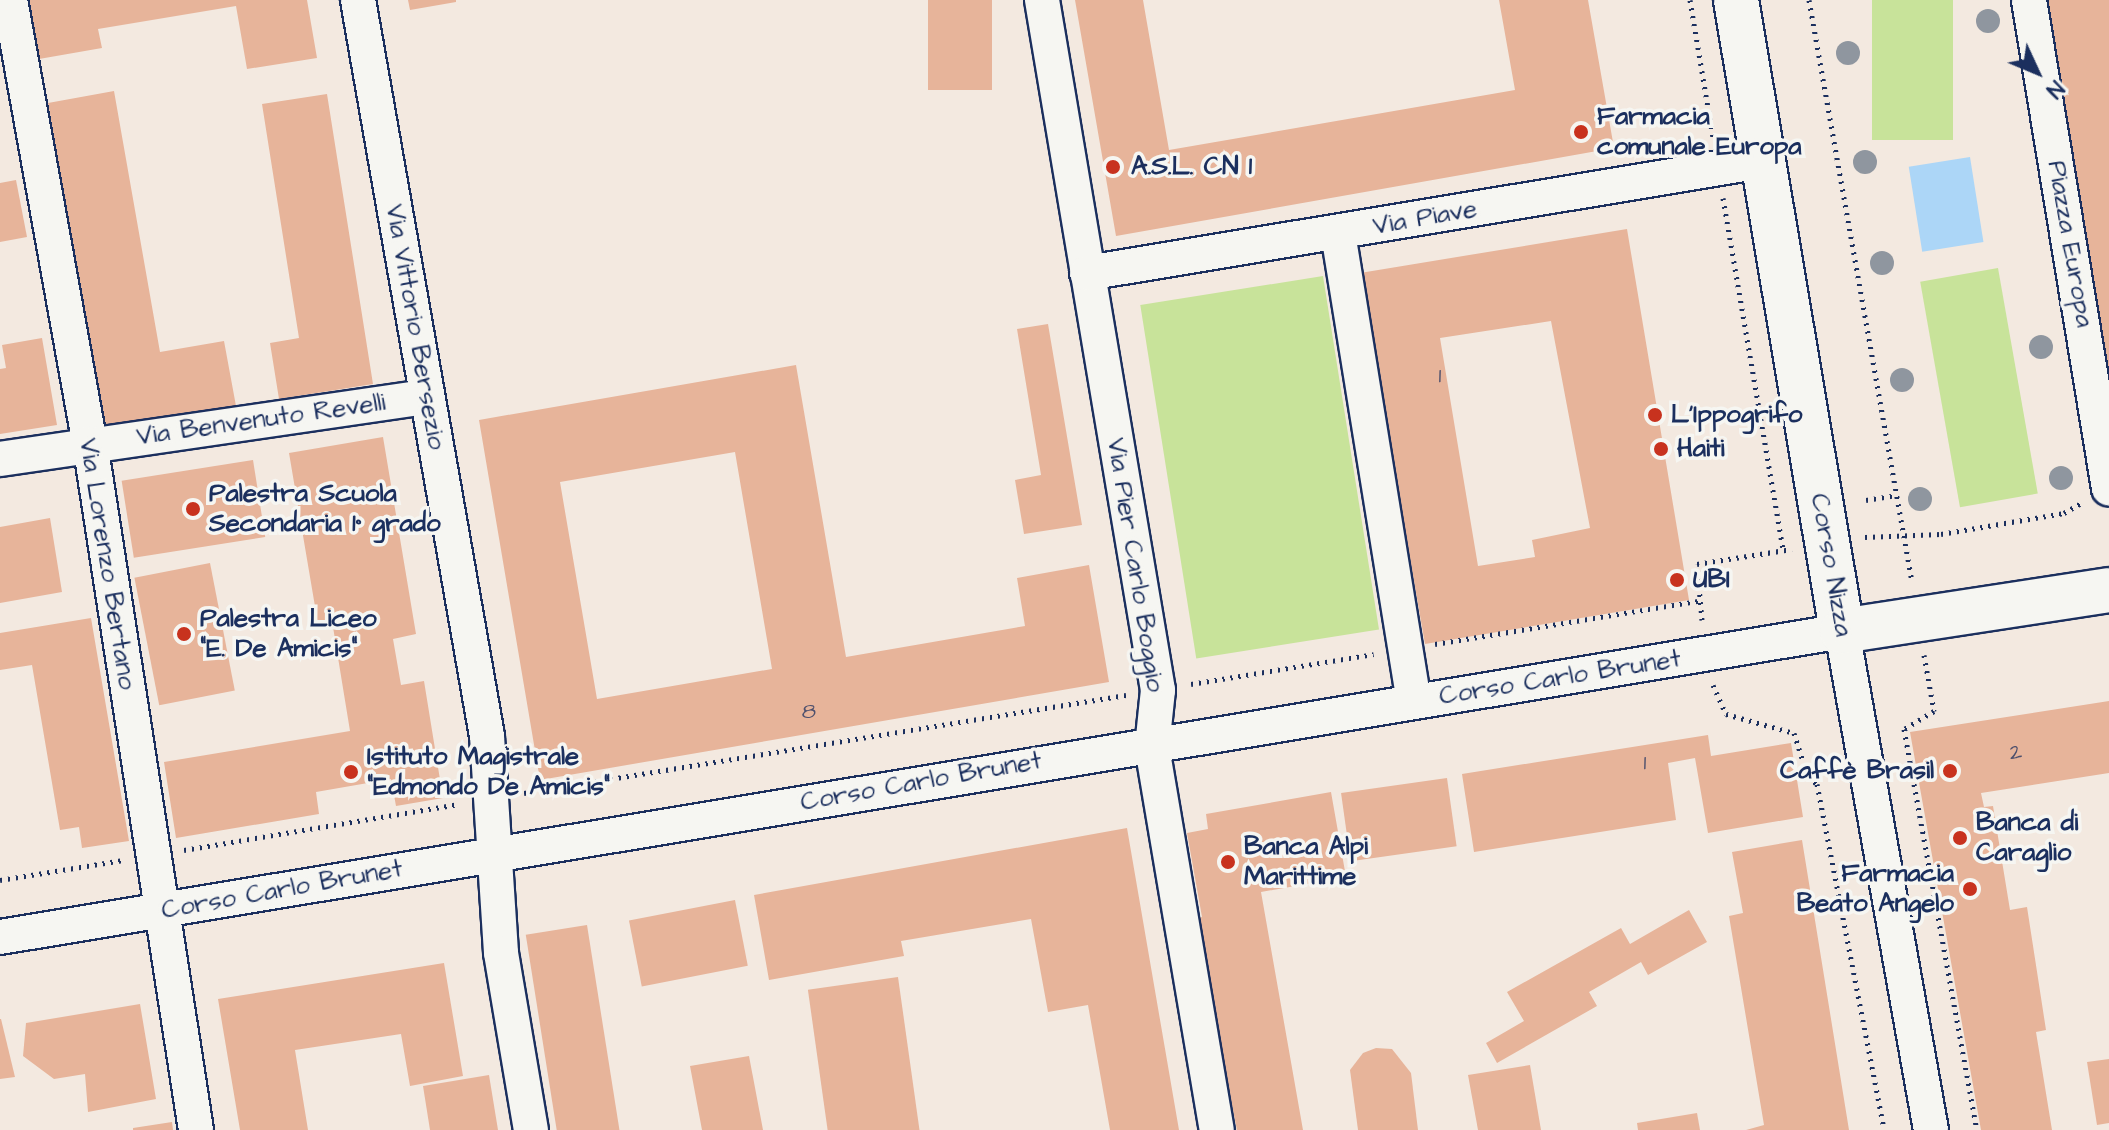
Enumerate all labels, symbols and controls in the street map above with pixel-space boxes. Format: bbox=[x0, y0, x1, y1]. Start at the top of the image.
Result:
north arrow bbox=[1997, 32, 2077, 112]
text: N bbox=[2039, 73, 2071, 105]
place label: Farmacia comunale Europa bbox=[1597, 101, 1802, 162]
marker: Farmacia comunale Europa bbox=[1572, 123, 1590, 141]
place label: A.S.L. CN 1 bbox=[1131, 151, 1252, 183]
marker: A.S.L. CN 1 bbox=[1102, 156, 1124, 178]
street label: Piazza Europa bbox=[2040, 158, 2100, 330]
street label: Via Piave bbox=[1371, 194, 1479, 242]
street label: Via Vittorio Bersezio bbox=[378, 202, 452, 452]
house number: 1 bbox=[1439, 363, 1441, 389]
street label: Via Benvenuto Revelli bbox=[135, 387, 387, 453]
place label: L'Ippogrifo bbox=[1671, 399, 1802, 431]
marker: L'Ippogrifo bbox=[1646, 406, 1664, 424]
place label: Haiti bbox=[1677, 433, 1724, 465]
street label: Via Lorenzo Bertano bbox=[72, 436, 142, 692]
street label: Via Pier Carlo Boggio bbox=[1100, 436, 1170, 694]
marker: Haiti bbox=[1652, 440, 1670, 458]
place label: Palestra Scuola Secondaria 1° grado bbox=[209, 478, 441, 540]
street label: Corso Nizza bbox=[1803, 491, 1859, 639]
marker: Palestra Scuola Secondaria 1° grado bbox=[184, 500, 202, 518]
place label: UBI bbox=[1693, 564, 1730, 596]
marker: UBI bbox=[1668, 571, 1686, 589]
place label: Palestra Liceo "E. De Amicis" bbox=[200, 603, 377, 664]
marker: Palestra Liceo "E. De Amicis" bbox=[175, 625, 193, 643]
street label: Corso Carlo Brunet bbox=[1437, 643, 1683, 713]
house number: 8 bbox=[802, 699, 816, 725]
house number: 2 bbox=[2010, 740, 2022, 766]
place label: Istituto Magistrale "Edmondo De Amicis" bbox=[367, 741, 610, 802]
street label: Corso Carlo Brunet bbox=[798, 745, 1044, 819]
house number: 1 bbox=[1644, 750, 1646, 776]
place label: Caffè Brasil bbox=[1780, 755, 1934, 787]
marker: Caffè Brasil bbox=[1941, 762, 1959, 780]
marker: Istituto Magistrale "Edmondo De Amicis" bbox=[342, 763, 360, 781]
place label: Banca di Caraglio bbox=[1976, 807, 2078, 868]
marker: Banca di Caraglio bbox=[1951, 829, 1969, 847]
place label: Banca Alpi Marittime bbox=[1244, 831, 1368, 892]
street label: Corso Carlo Brunet bbox=[159, 853, 405, 927]
marker: Banca Alpi Marittime bbox=[1219, 853, 1237, 871]
place label: Farmacia Beato Angelo bbox=[1797, 858, 1954, 920]
marker: Farmacia Beato Angelo bbox=[1961, 880, 1979, 898]

